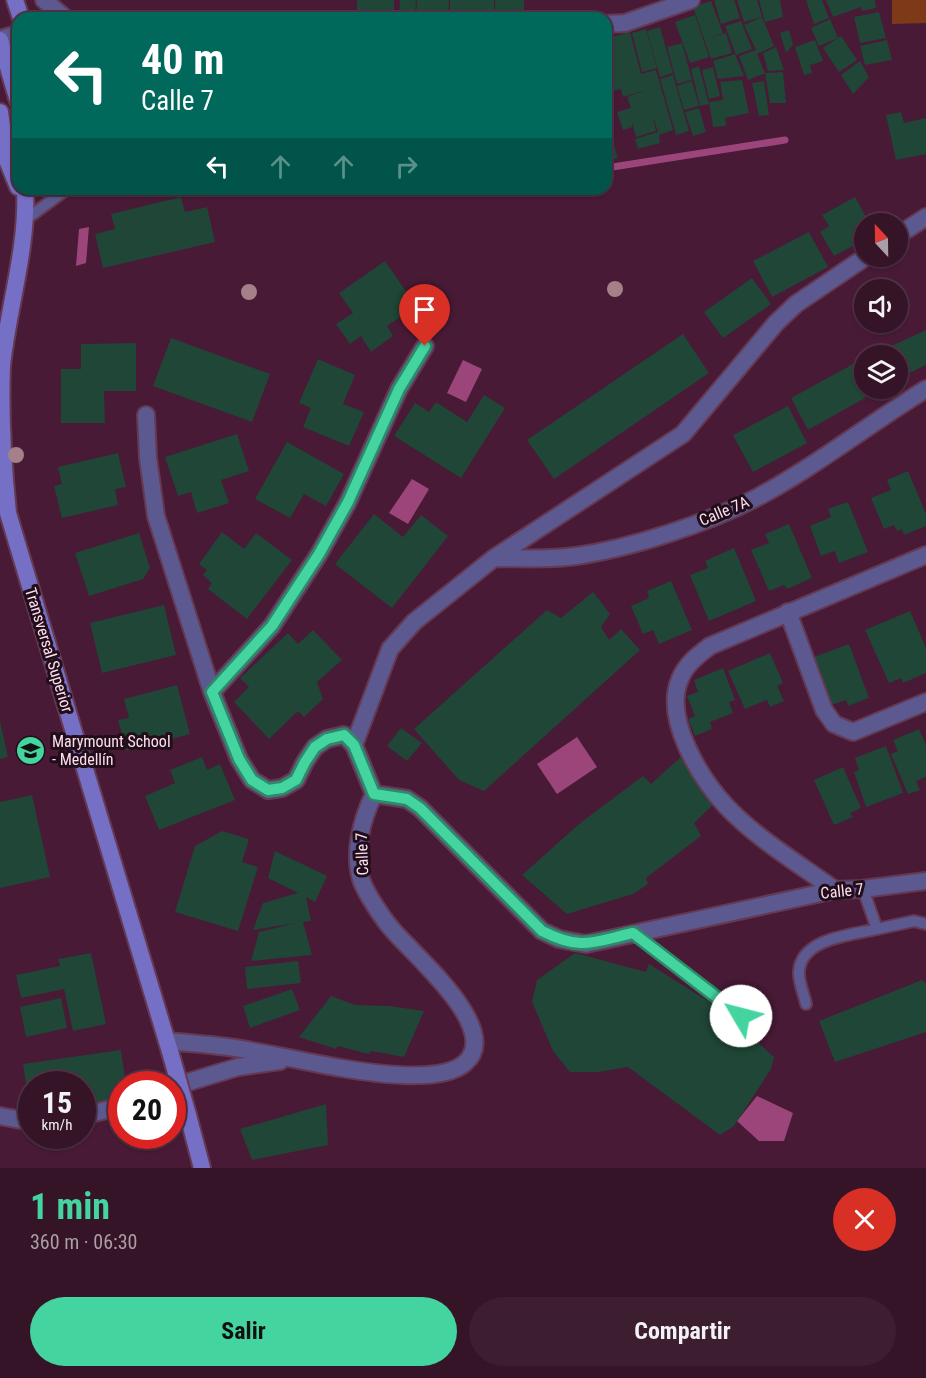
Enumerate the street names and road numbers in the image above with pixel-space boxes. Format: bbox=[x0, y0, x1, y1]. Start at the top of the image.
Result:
street label: Calle 7A bbox=[696, 492, 752, 530]
street label: Transversal Superior bbox=[21, 585, 77, 715]
street label: Calle 7 bbox=[352, 832, 372, 876]
street label: Calle 7 bbox=[820, 879, 865, 903]

